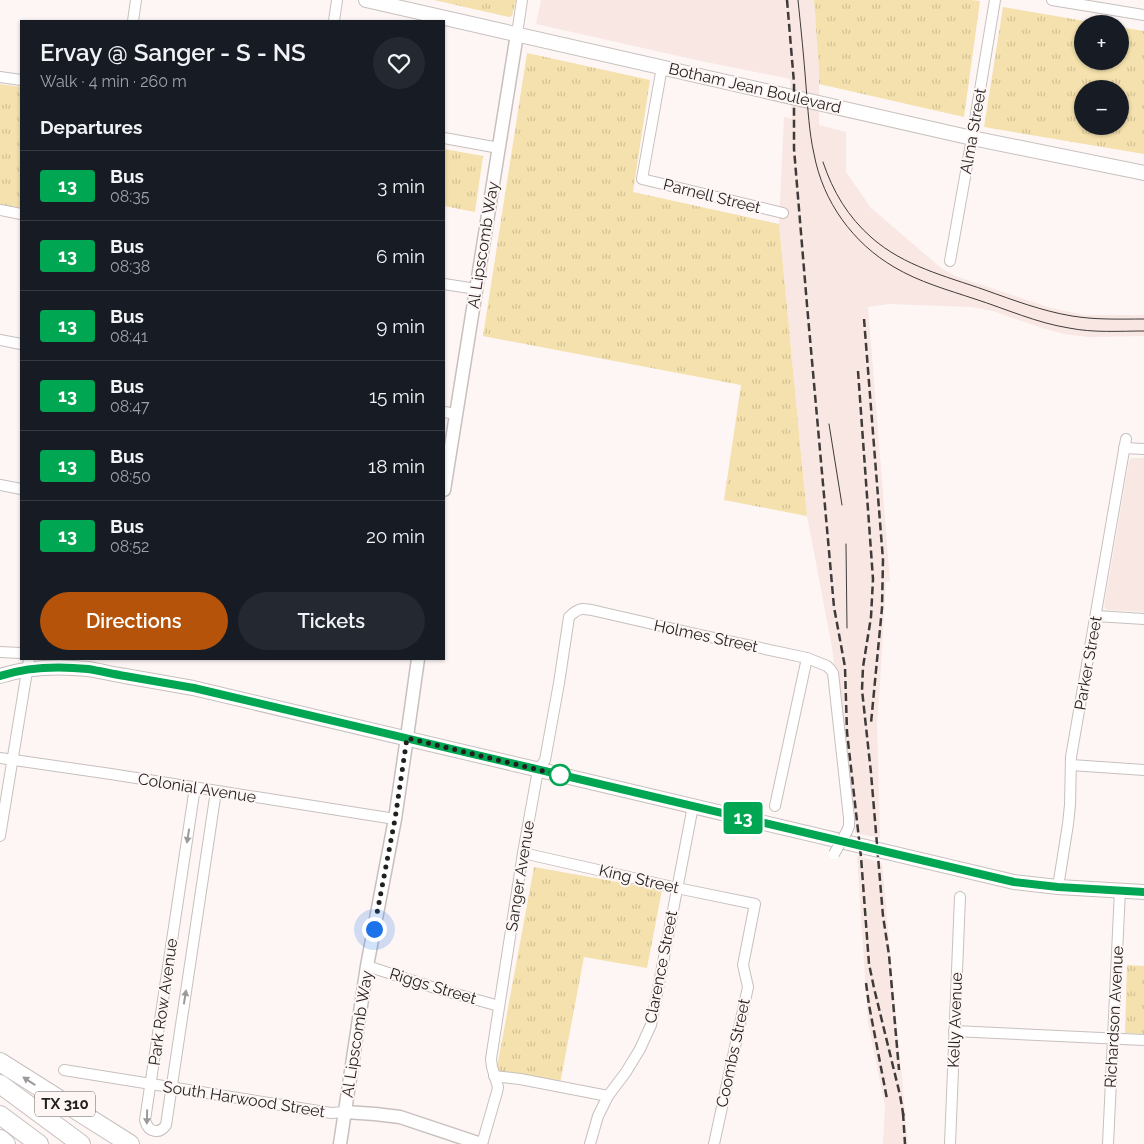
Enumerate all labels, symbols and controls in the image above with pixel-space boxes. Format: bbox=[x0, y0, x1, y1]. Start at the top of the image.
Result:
map controls bbox=[1074, 15, 1129, 135]
button: + bbox=[1074, 15, 1129, 70]
button: heart bbox=[373, 37, 425, 89]
text: Ervay @ Sanger - S - NS bbox=[40, 38, 306, 67]
street label: Botham Jean Boulevard bbox=[667, 59, 843, 117]
text: Walk · 4 min · 260 m bbox=[40, 72, 187, 91]
button: − bbox=[1074, 80, 1129, 135]
street label: Alma Street bbox=[956, 86, 990, 176]
text: Departures bbox=[40, 116, 142, 138]
text: Bus bbox=[110, 165, 144, 187]
text: 13 bbox=[58, 175, 77, 196]
text: 3 min bbox=[377, 175, 425, 197]
street label: Parnell Street bbox=[661, 175, 763, 217]
street label: Al Lipscomb Way bbox=[464, 180, 502, 310]
text: 08:35 bbox=[110, 187, 150, 206]
text: Bus bbox=[110, 235, 144, 257]
text: 13 bbox=[58, 245, 77, 266]
text: 6 min bbox=[376, 245, 425, 267]
text: 08:38 bbox=[110, 257, 150, 276]
text: Bus bbox=[110, 305, 144, 327]
text: 13 bbox=[58, 315, 77, 336]
text: 9 min bbox=[376, 315, 425, 337]
text: 08:41 bbox=[110, 327, 148, 346]
text: Bus bbox=[110, 375, 144, 397]
text: 13 bbox=[58, 385, 77, 406]
text: 15 min bbox=[369, 385, 425, 407]
text: 08:47 bbox=[110, 397, 150, 416]
text: Bus bbox=[110, 445, 144, 467]
text: 13 bbox=[58, 455, 77, 476]
text: 18 min bbox=[368, 455, 425, 477]
text: 08:50 bbox=[110, 467, 151, 486]
text: Bus bbox=[110, 515, 144, 537]
text: 13 bbox=[58, 525, 77, 546]
text: 20 min bbox=[366, 525, 425, 547]
text: 08:52 bbox=[110, 537, 149, 556]
button: Directions bbox=[40, 592, 228, 650]
button: Tickets bbox=[238, 592, 425, 650]
street label: Parker Street bbox=[1070, 614, 1106, 712]
street label: Holmes Street bbox=[652, 616, 760, 656]
unlabelled marker bbox=[549, 764, 571, 786]
street label: Colonial Avenue bbox=[136, 769, 258, 807]
line badge: 13 bbox=[720, 802, 766, 834]
text: 13 bbox=[734, 807, 752, 828]
street label: Sanger Avenue bbox=[502, 819, 538, 933]
one-way arrow bbox=[184, 828, 192, 844]
street label: King Street bbox=[597, 861, 681, 898]
street label: Clarence Street bbox=[641, 908, 681, 1025]
your location bbox=[362, 917, 387, 942]
street label: Park Row Avenue bbox=[145, 937, 181, 1067]
street label: Richardson Avenue bbox=[1101, 945, 1127, 1089]
street label: Riggs Street bbox=[387, 964, 479, 1008]
street label: Al Lipscomb Way bbox=[338, 969, 376, 1099]
street label: Kelly Avenue bbox=[944, 972, 966, 1068]
one-way arrow bbox=[182, 988, 190, 1004]
street label: Coombs Street bbox=[712, 996, 754, 1109]
one-way arrow bbox=[22, 1076, 36, 1086]
street label: South Harwood Street bbox=[162, 1077, 327, 1121]
road number: TX 310 bbox=[35, 1092, 95, 1116]
one-way arrow bbox=[143, 1110, 151, 1126]

